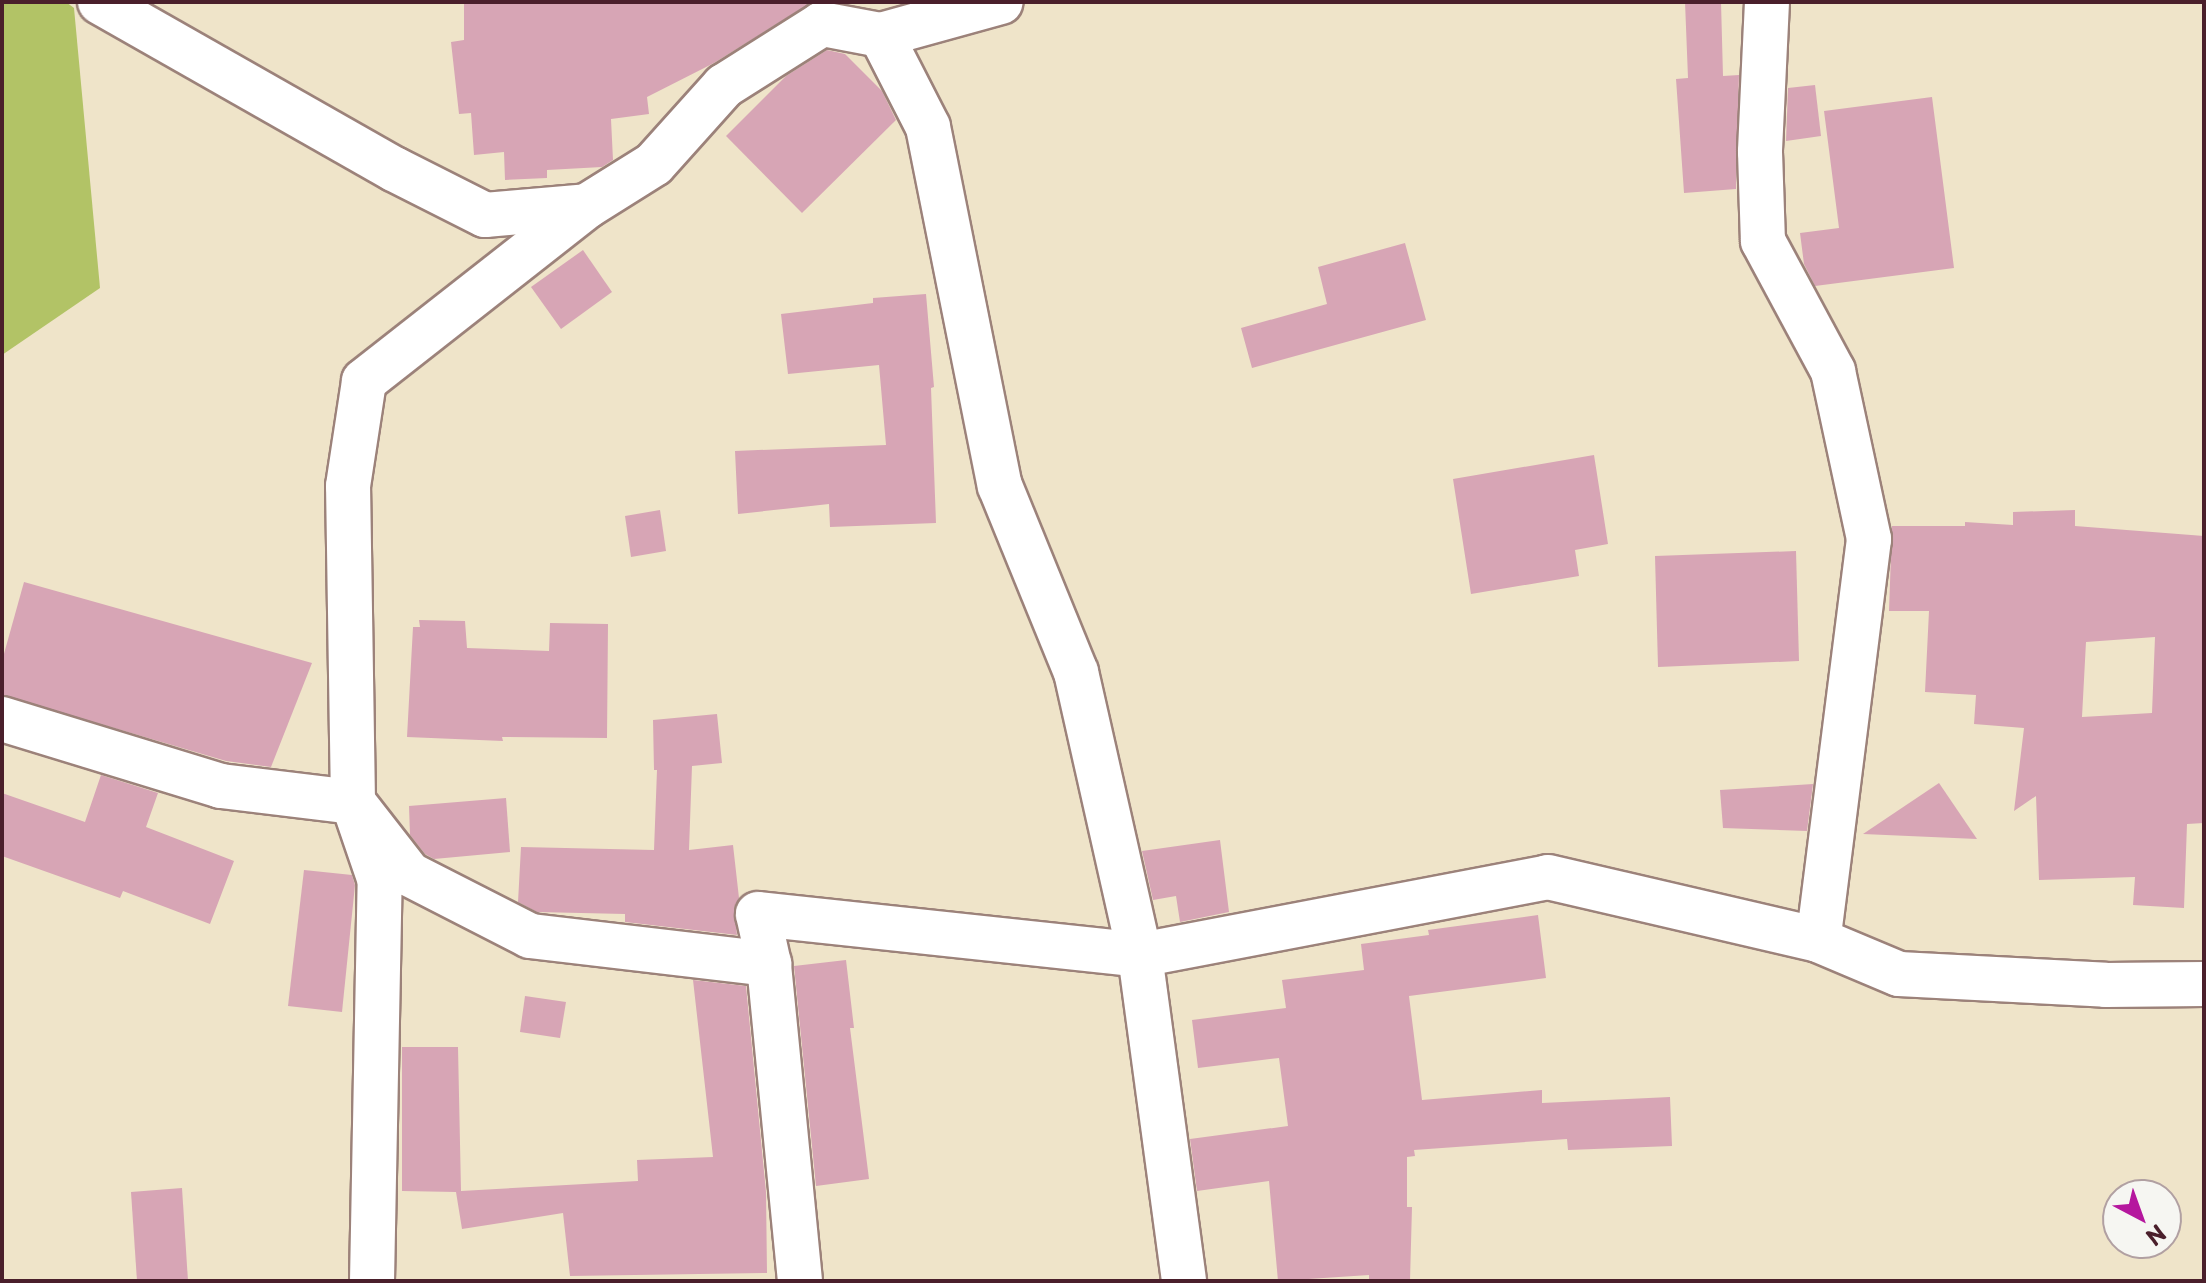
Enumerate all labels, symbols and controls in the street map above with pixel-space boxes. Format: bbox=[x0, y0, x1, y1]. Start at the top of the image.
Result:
north arrow bbox=[2102, 1179, 2182, 1259]
text: N bbox=[2139, 1218, 2174, 1254]

